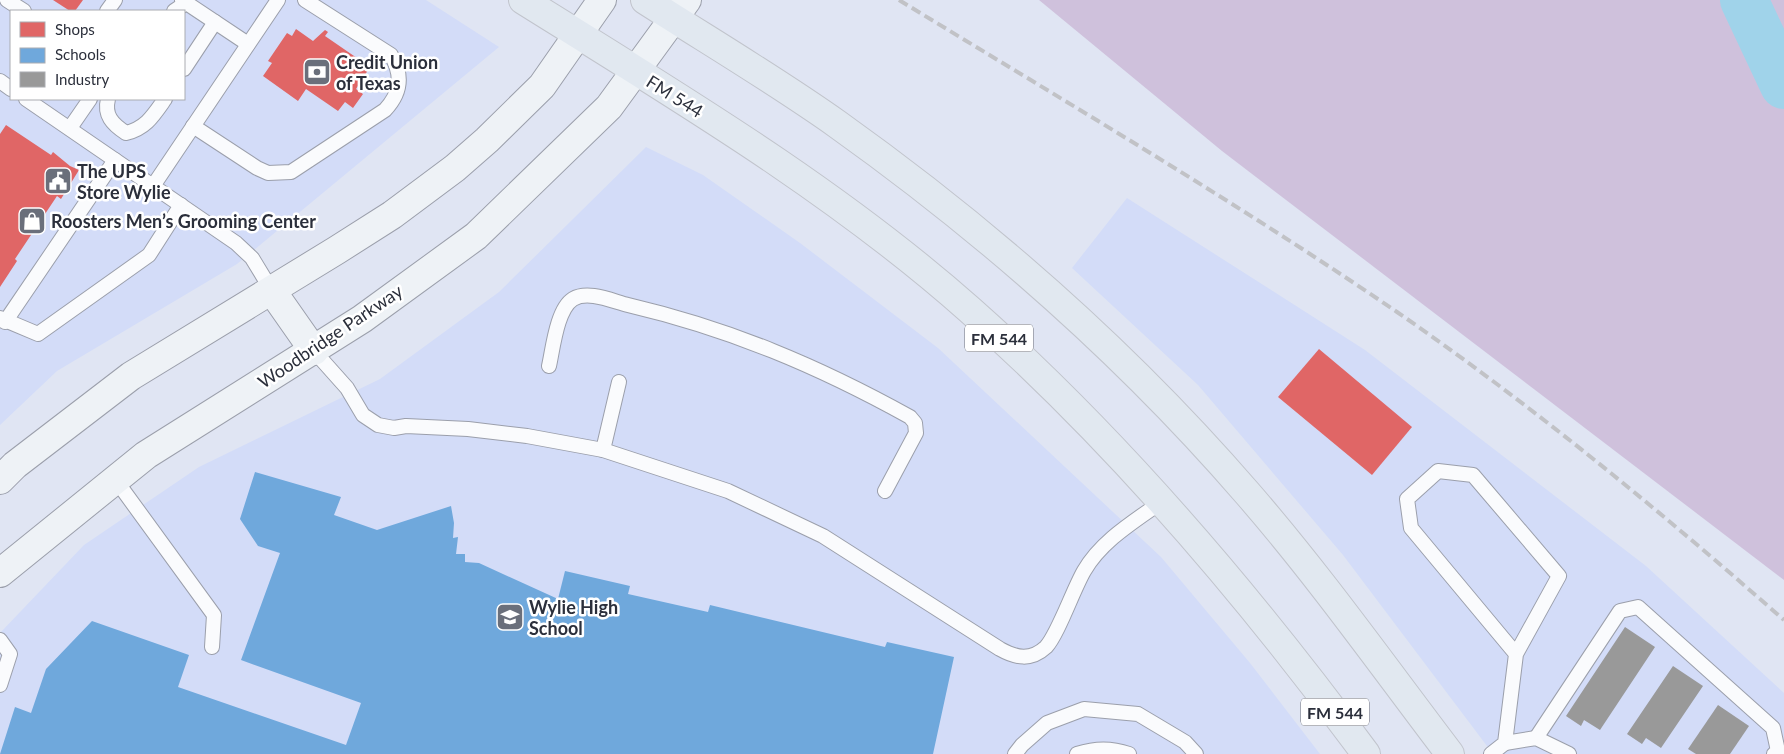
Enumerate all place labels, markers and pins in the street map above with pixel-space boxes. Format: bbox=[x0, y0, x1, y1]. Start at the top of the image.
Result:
place label: Credit Union of Texas bbox=[336, 51, 438, 94]
bank icon: Credit Union of Texas bbox=[302, 57, 332, 87]
place label: The UPS Store Wylie bbox=[77, 160, 171, 203]
public building icon: The UPS Store Wylie bbox=[43, 166, 73, 196]
shop icon: Roosters Men’s Grooming Center bbox=[17, 206, 47, 236]
place label: Roosters Men’s Grooming Center bbox=[51, 210, 316, 232]
place label: Wylie High School bbox=[529, 596, 618, 639]
school or university icon: Wylie High School bbox=[495, 602, 525, 632]

